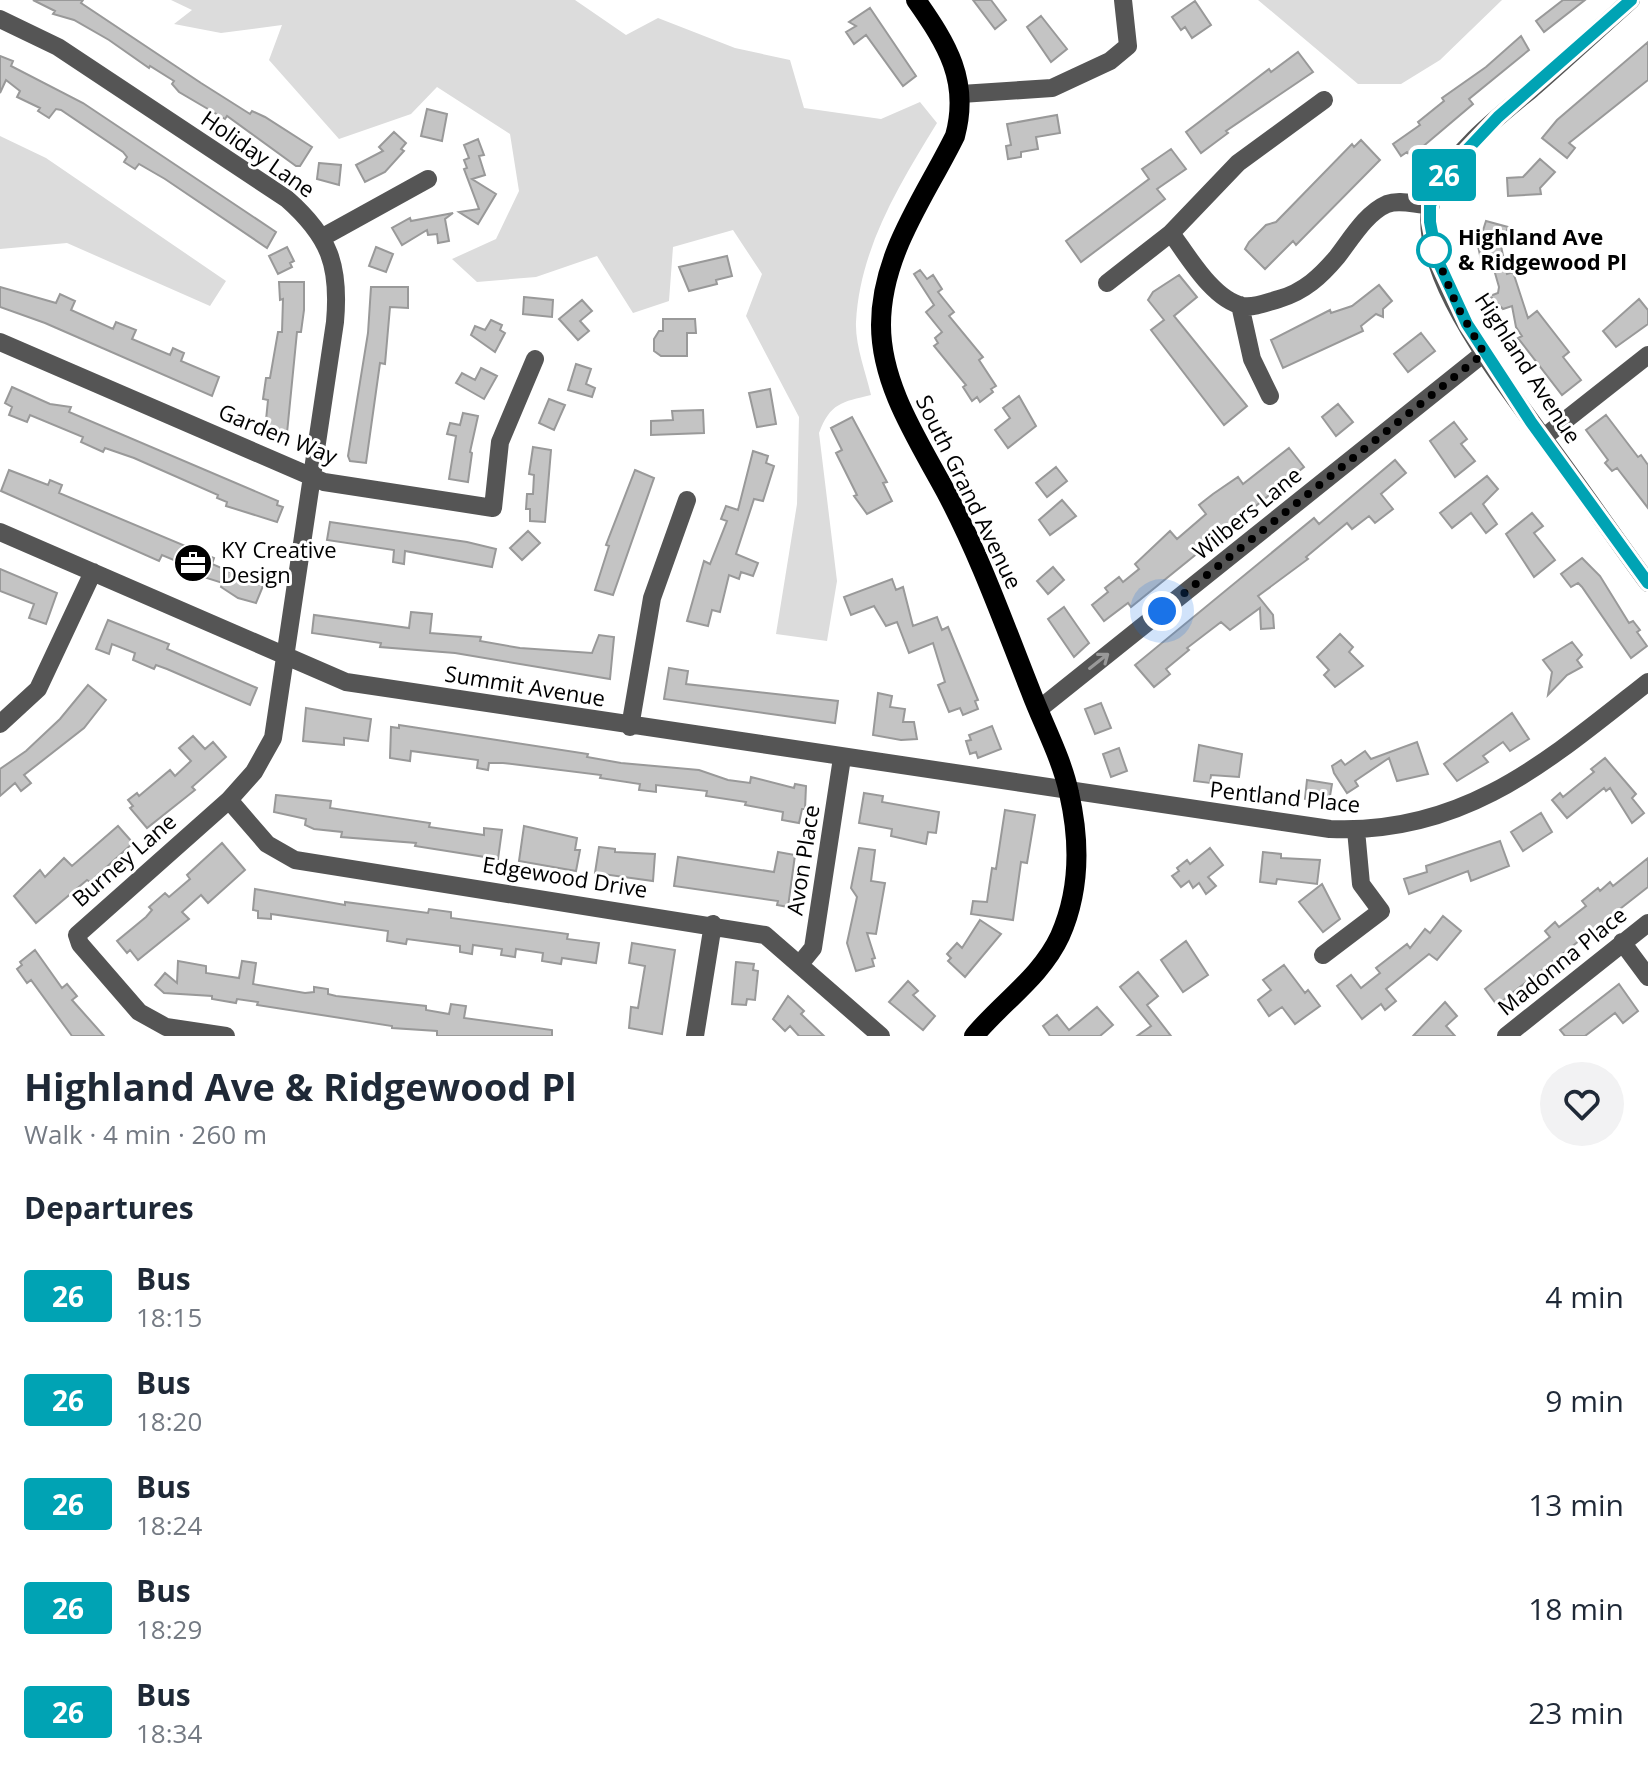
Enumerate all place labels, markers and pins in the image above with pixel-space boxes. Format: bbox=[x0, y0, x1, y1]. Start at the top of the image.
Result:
place label: Highland Ave & Ridgewood Pl bbox=[1458, 221, 1627, 276]
marker: Highland Ave & Ridgewood Pl bbox=[1417, 233, 1451, 267]
place label: KY Creative Design bbox=[221, 534, 337, 589]
office icon: KY Creative Design bbox=[172, 542, 214, 584]

